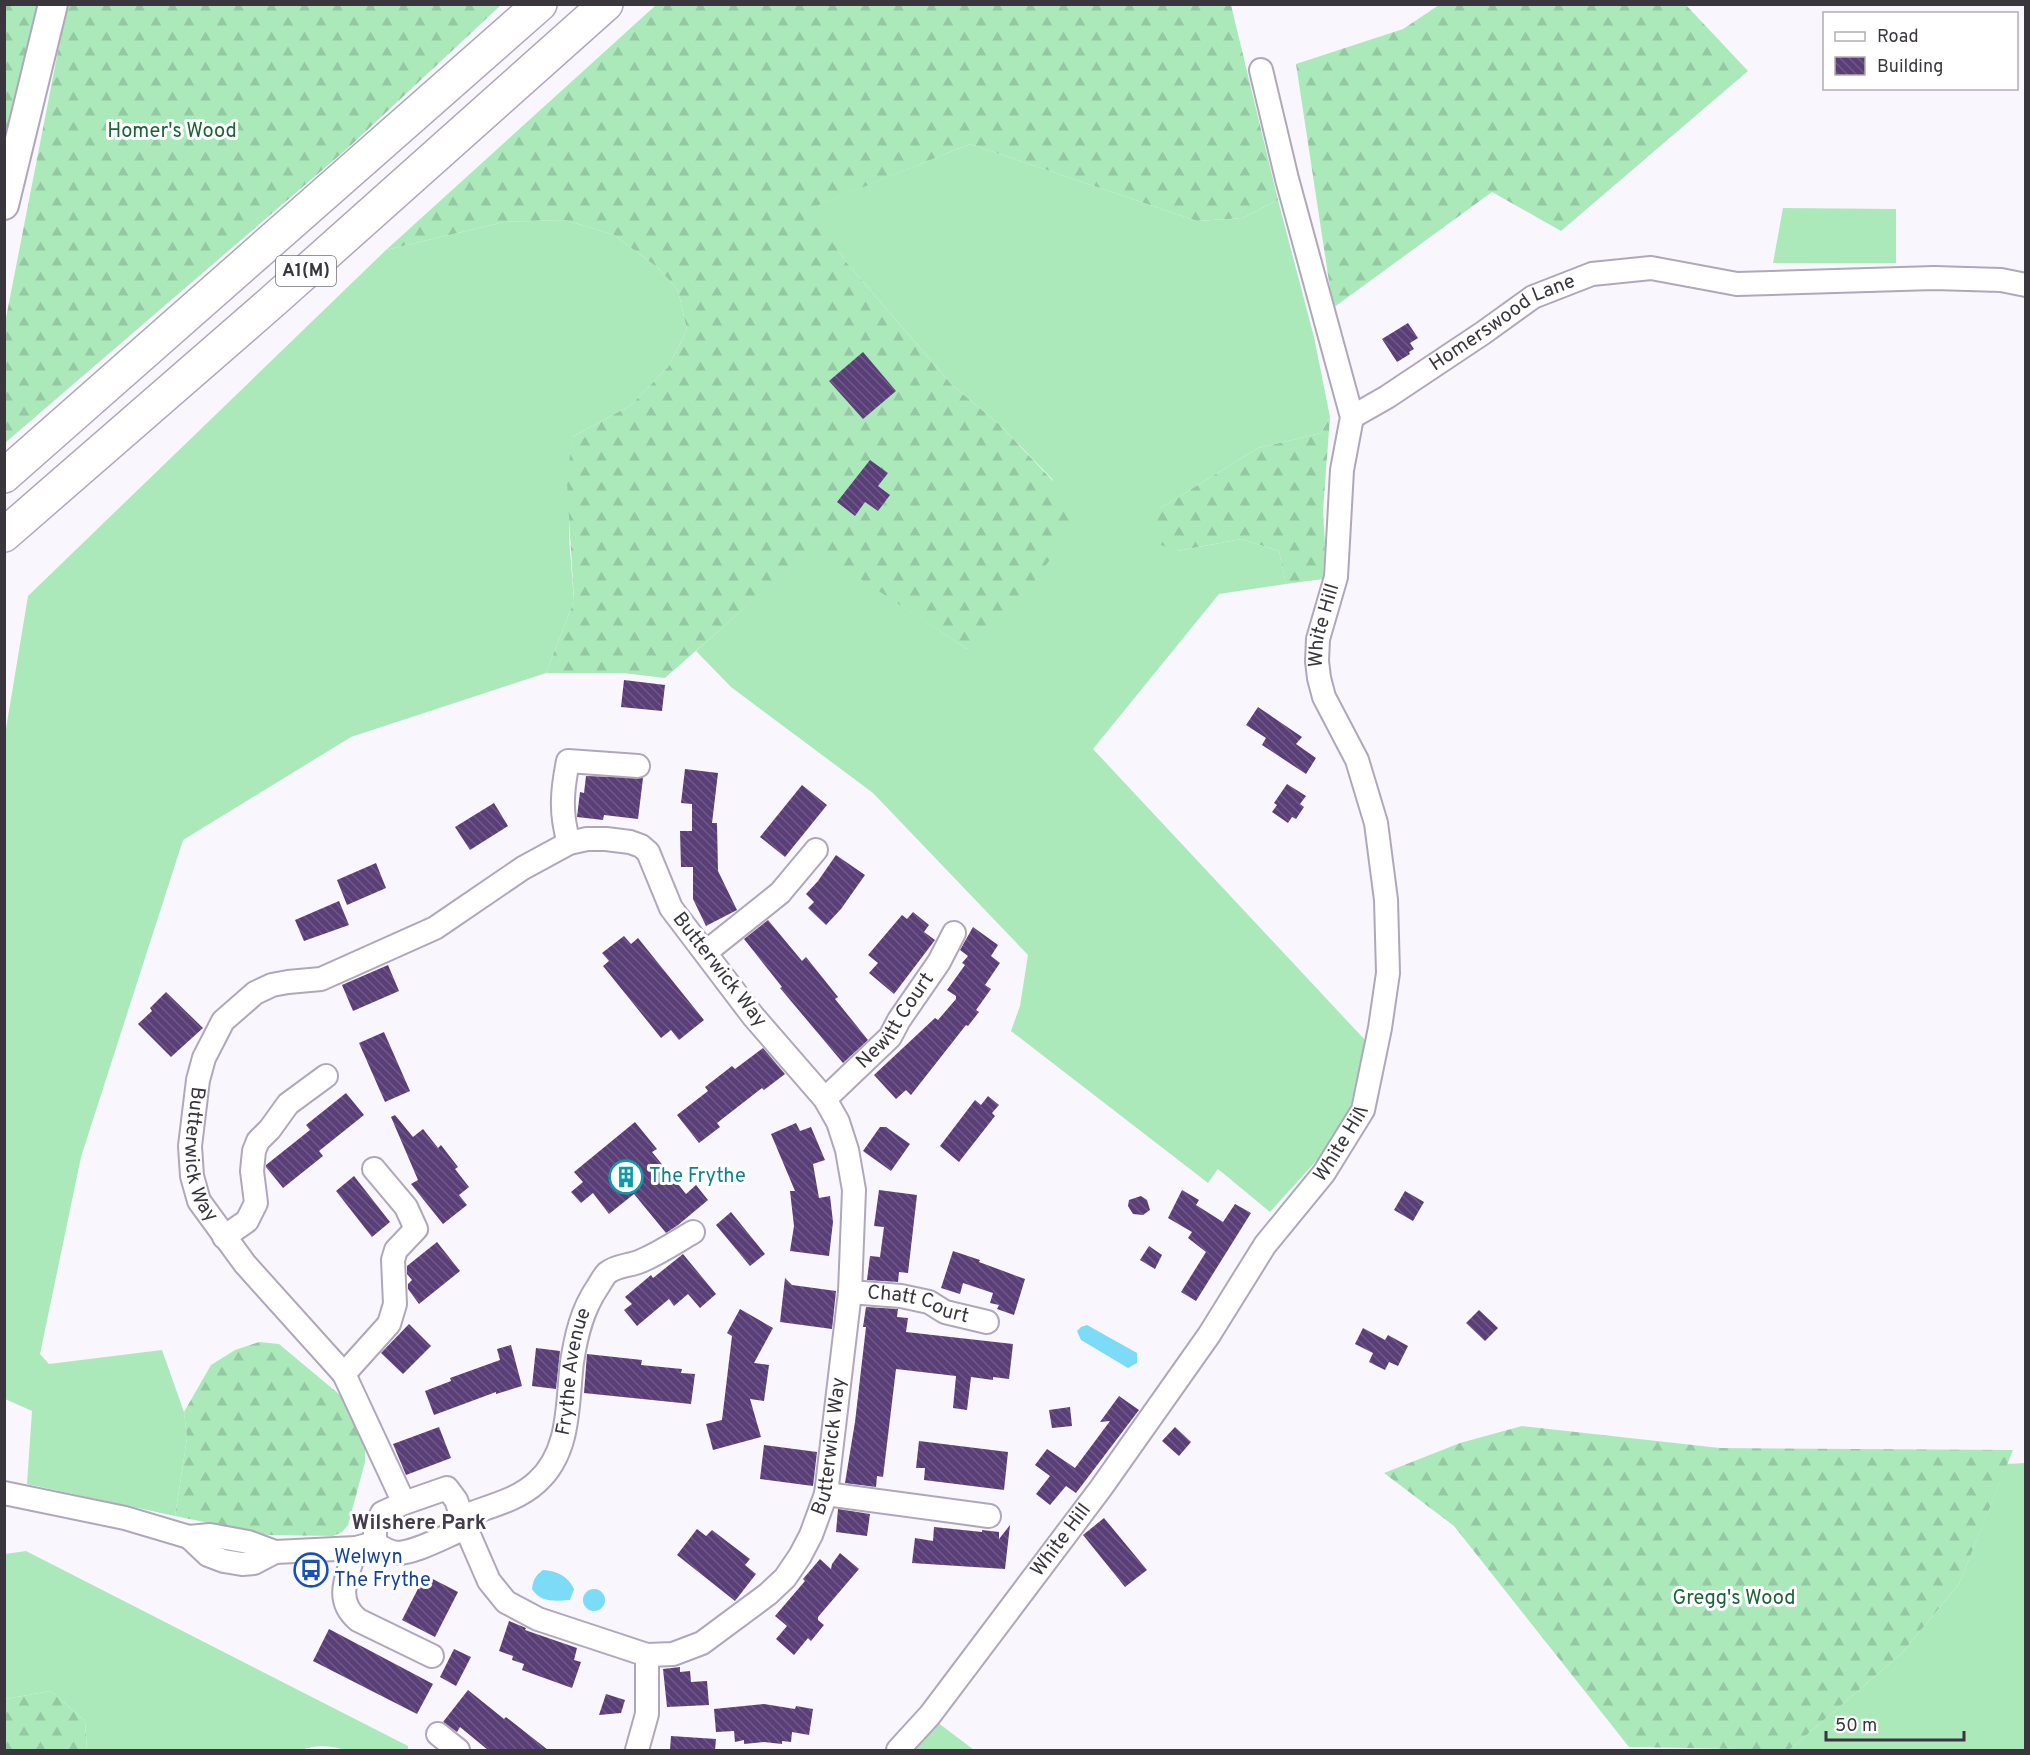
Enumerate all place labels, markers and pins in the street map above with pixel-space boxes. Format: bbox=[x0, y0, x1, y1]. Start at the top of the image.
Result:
building icon: The Frythe bbox=[608, 1159, 644, 1195]
place label: The Frythe bbox=[649, 1164, 746, 1190]
place label: Welwyn The Frythe bbox=[334, 1545, 431, 1594]
bus stop icon: Welwyn The Frythe bbox=[293, 1552, 329, 1588]

